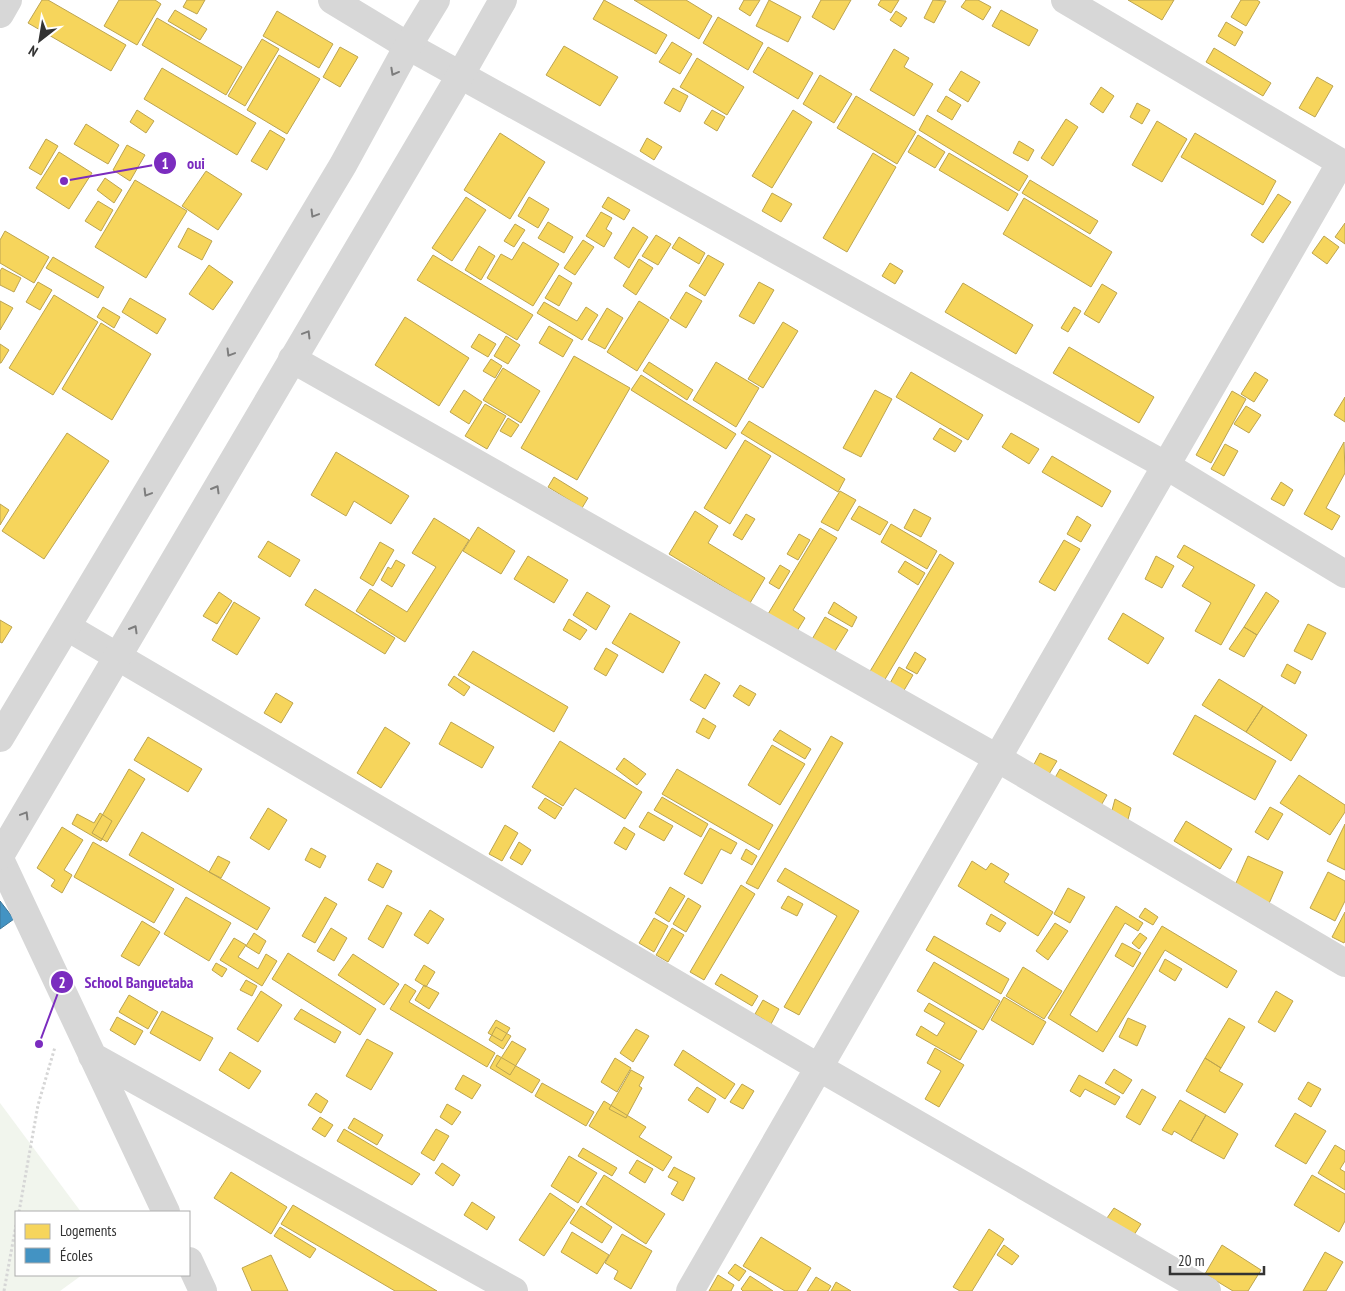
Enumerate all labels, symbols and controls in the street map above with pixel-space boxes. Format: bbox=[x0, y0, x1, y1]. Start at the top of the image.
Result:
north arrow bbox=[15, 15, 65, 65]
text: N bbox=[25, 41, 41, 61]
one-way arrow bbox=[390, 67, 400, 76]
callout: oui bbox=[152, 148, 215, 179]
text: oui bbox=[187, 153, 205, 173]
text: 1 bbox=[161, 154, 169, 173]
one-way arrow bbox=[310, 208, 320, 217]
one-way arrow bbox=[301, 330, 311, 339]
one-way arrow bbox=[227, 348, 237, 357]
one-way arrow bbox=[210, 486, 220, 495]
one-way arrow bbox=[144, 487, 154, 496]
one-way arrow bbox=[128, 626, 138, 635]
one-way arrow bbox=[18, 811, 28, 820]
callout: School Banguetaba bbox=[49, 967, 203, 998]
text: School Banguetaba bbox=[85, 972, 194, 992]
text: 2 bbox=[58, 973, 66, 992]
legend bbox=[15, 1211, 190, 1276]
text: Logements bbox=[60, 1221, 116, 1240]
scale bar bbox=[1170, 1244, 1264, 1276]
text: Écoles bbox=[60, 1246, 93, 1265]
text: 20 m bbox=[1178, 1251, 1204, 1270]

